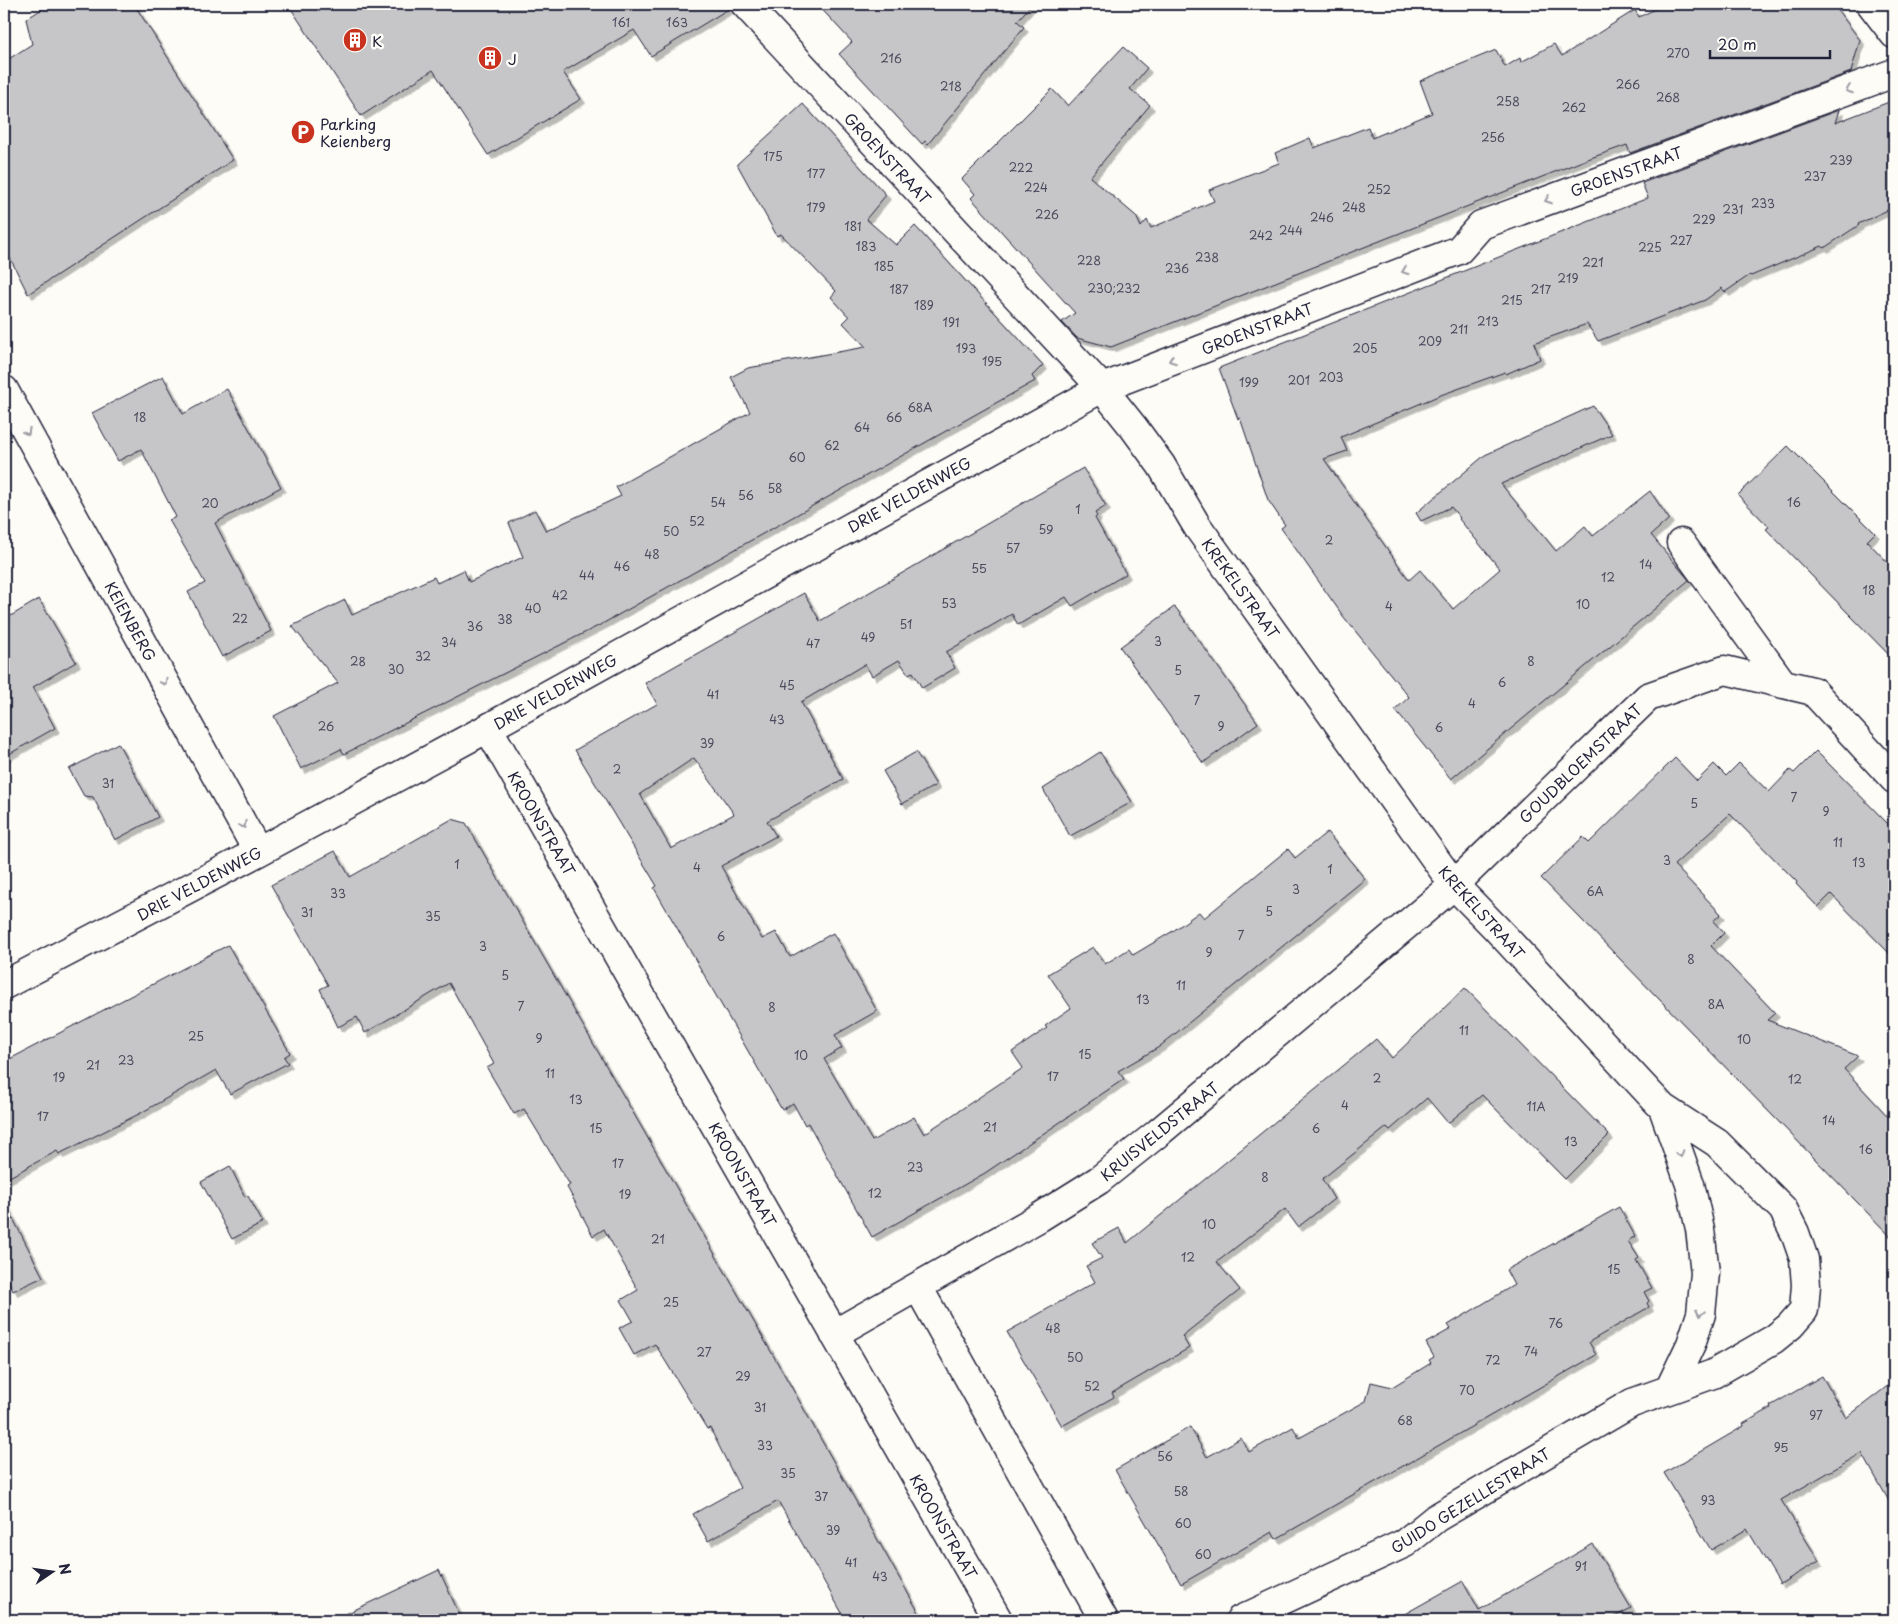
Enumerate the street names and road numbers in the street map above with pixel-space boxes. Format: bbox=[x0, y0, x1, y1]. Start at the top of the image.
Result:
street label: GROENSTRAAT bbox=[839, 107, 937, 209]
street label: GROENSTRAAT bbox=[1567, 140, 1686, 202]
street label: GROENSTRAAT bbox=[1198, 296, 1317, 360]
street label: DRIE VELDENWEG bbox=[843, 450, 975, 538]
street label: KREKELSTRAAT bbox=[1197, 533, 1286, 644]
street label: KEIENBERG bbox=[100, 577, 162, 665]
street label: DRIE VELDENWEG bbox=[489, 647, 621, 735]
street label: GOUDBLOEMSTRAAT bbox=[1513, 697, 1647, 828]
street label: KROONSTRAAT bbox=[503, 766, 582, 880]
street label: DRIE VELDENWEG bbox=[133, 840, 265, 926]
street label: KREKELSTRAAT bbox=[1433, 860, 1531, 965]
street label: KRUISVELDSTRAAT bbox=[1095, 1075, 1224, 1186]
street label: KROONSTRAAT bbox=[704, 1117, 783, 1231]
street label: GUIDO GEZELLESTRAAT bbox=[1386, 1442, 1554, 1558]
street label: KROONSTRAAT bbox=[905, 1469, 984, 1583]

